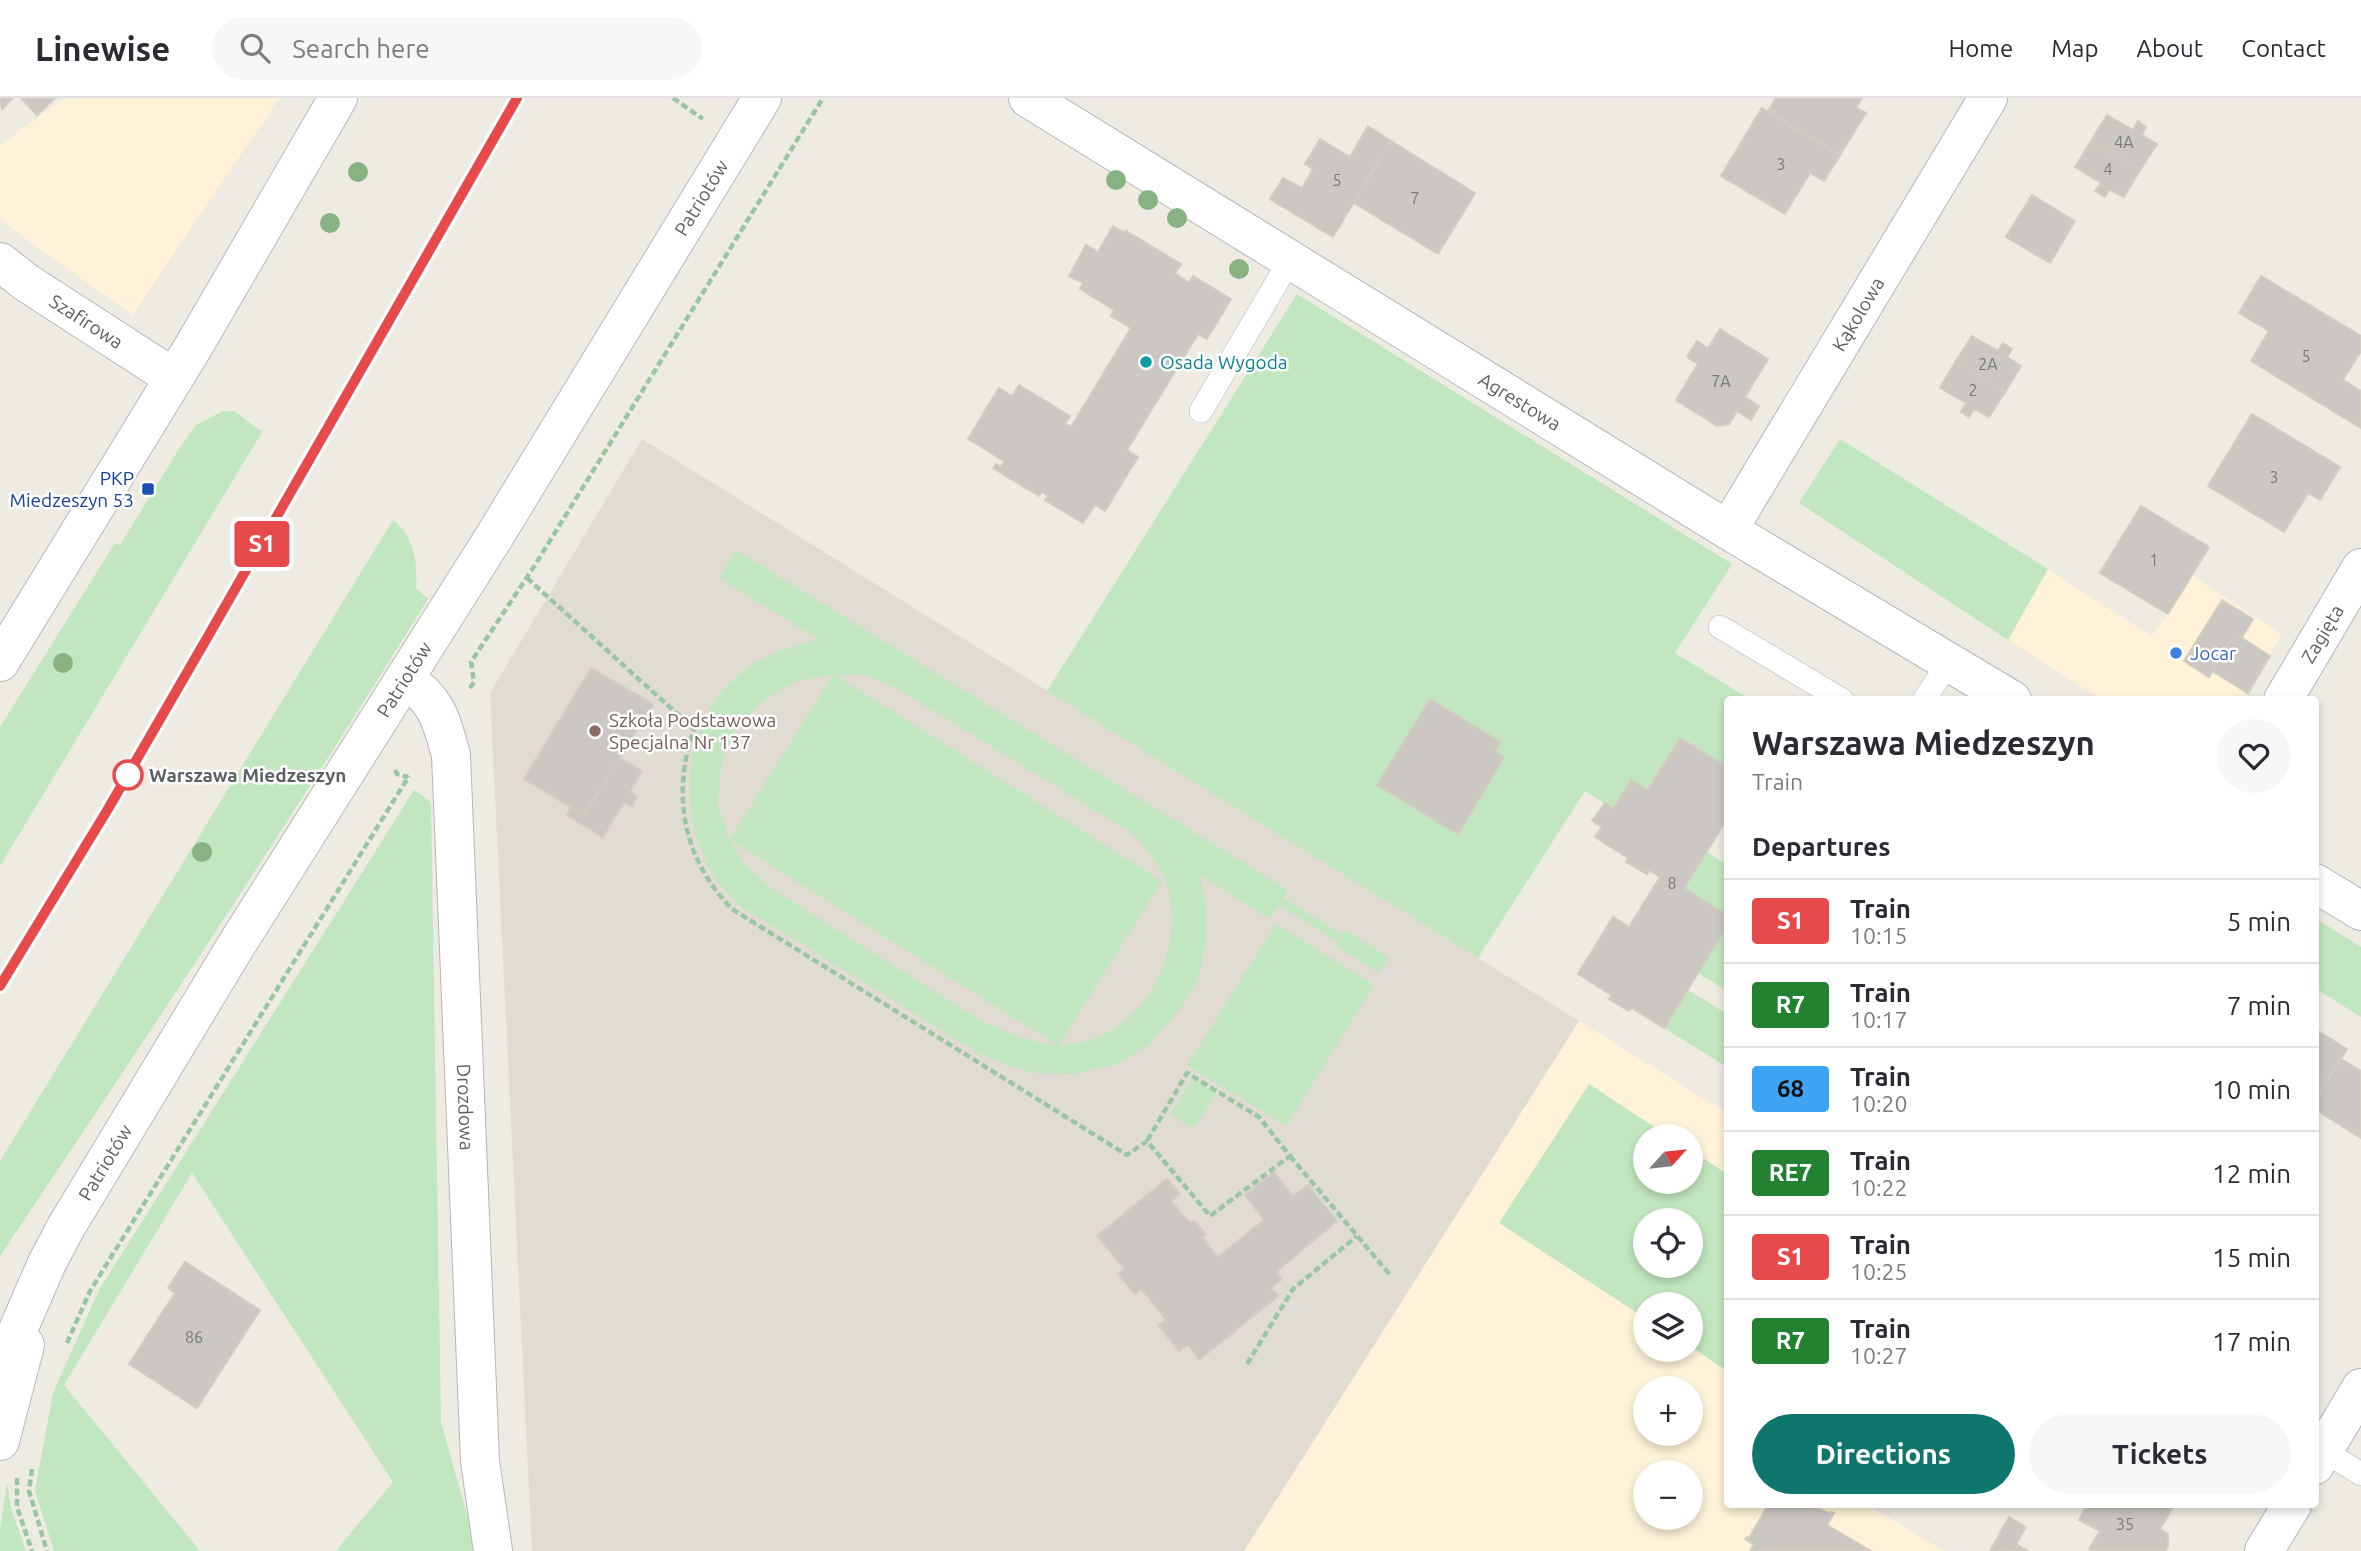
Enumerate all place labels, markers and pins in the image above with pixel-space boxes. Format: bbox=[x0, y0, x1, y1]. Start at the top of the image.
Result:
place label: Osada Wygoda bbox=[1160, 351, 1288, 373]
marker: Osada Wygoda bbox=[1138, 354, 1154, 370]
place label: PKP Miedzeszyn 53 bbox=[9, 467, 134, 511]
marker: PKP Miedzeszyn 53 bbox=[140, 481, 156, 497]
place label: Jocar bbox=[2190, 642, 2236, 664]
marker: Jocar bbox=[2168, 645, 2184, 661]
place label: Szkoła Podstawowa Specjalna Nr 137 bbox=[609, 709, 776, 753]
marker: Szkoła Podstawowa Specjalna Nr 137 bbox=[587, 723, 603, 739]
marker: Warszawa Miedzeszyn bbox=[113, 760, 143, 790]
place label: Warszawa Miedzeszyn bbox=[149, 764, 346, 786]

